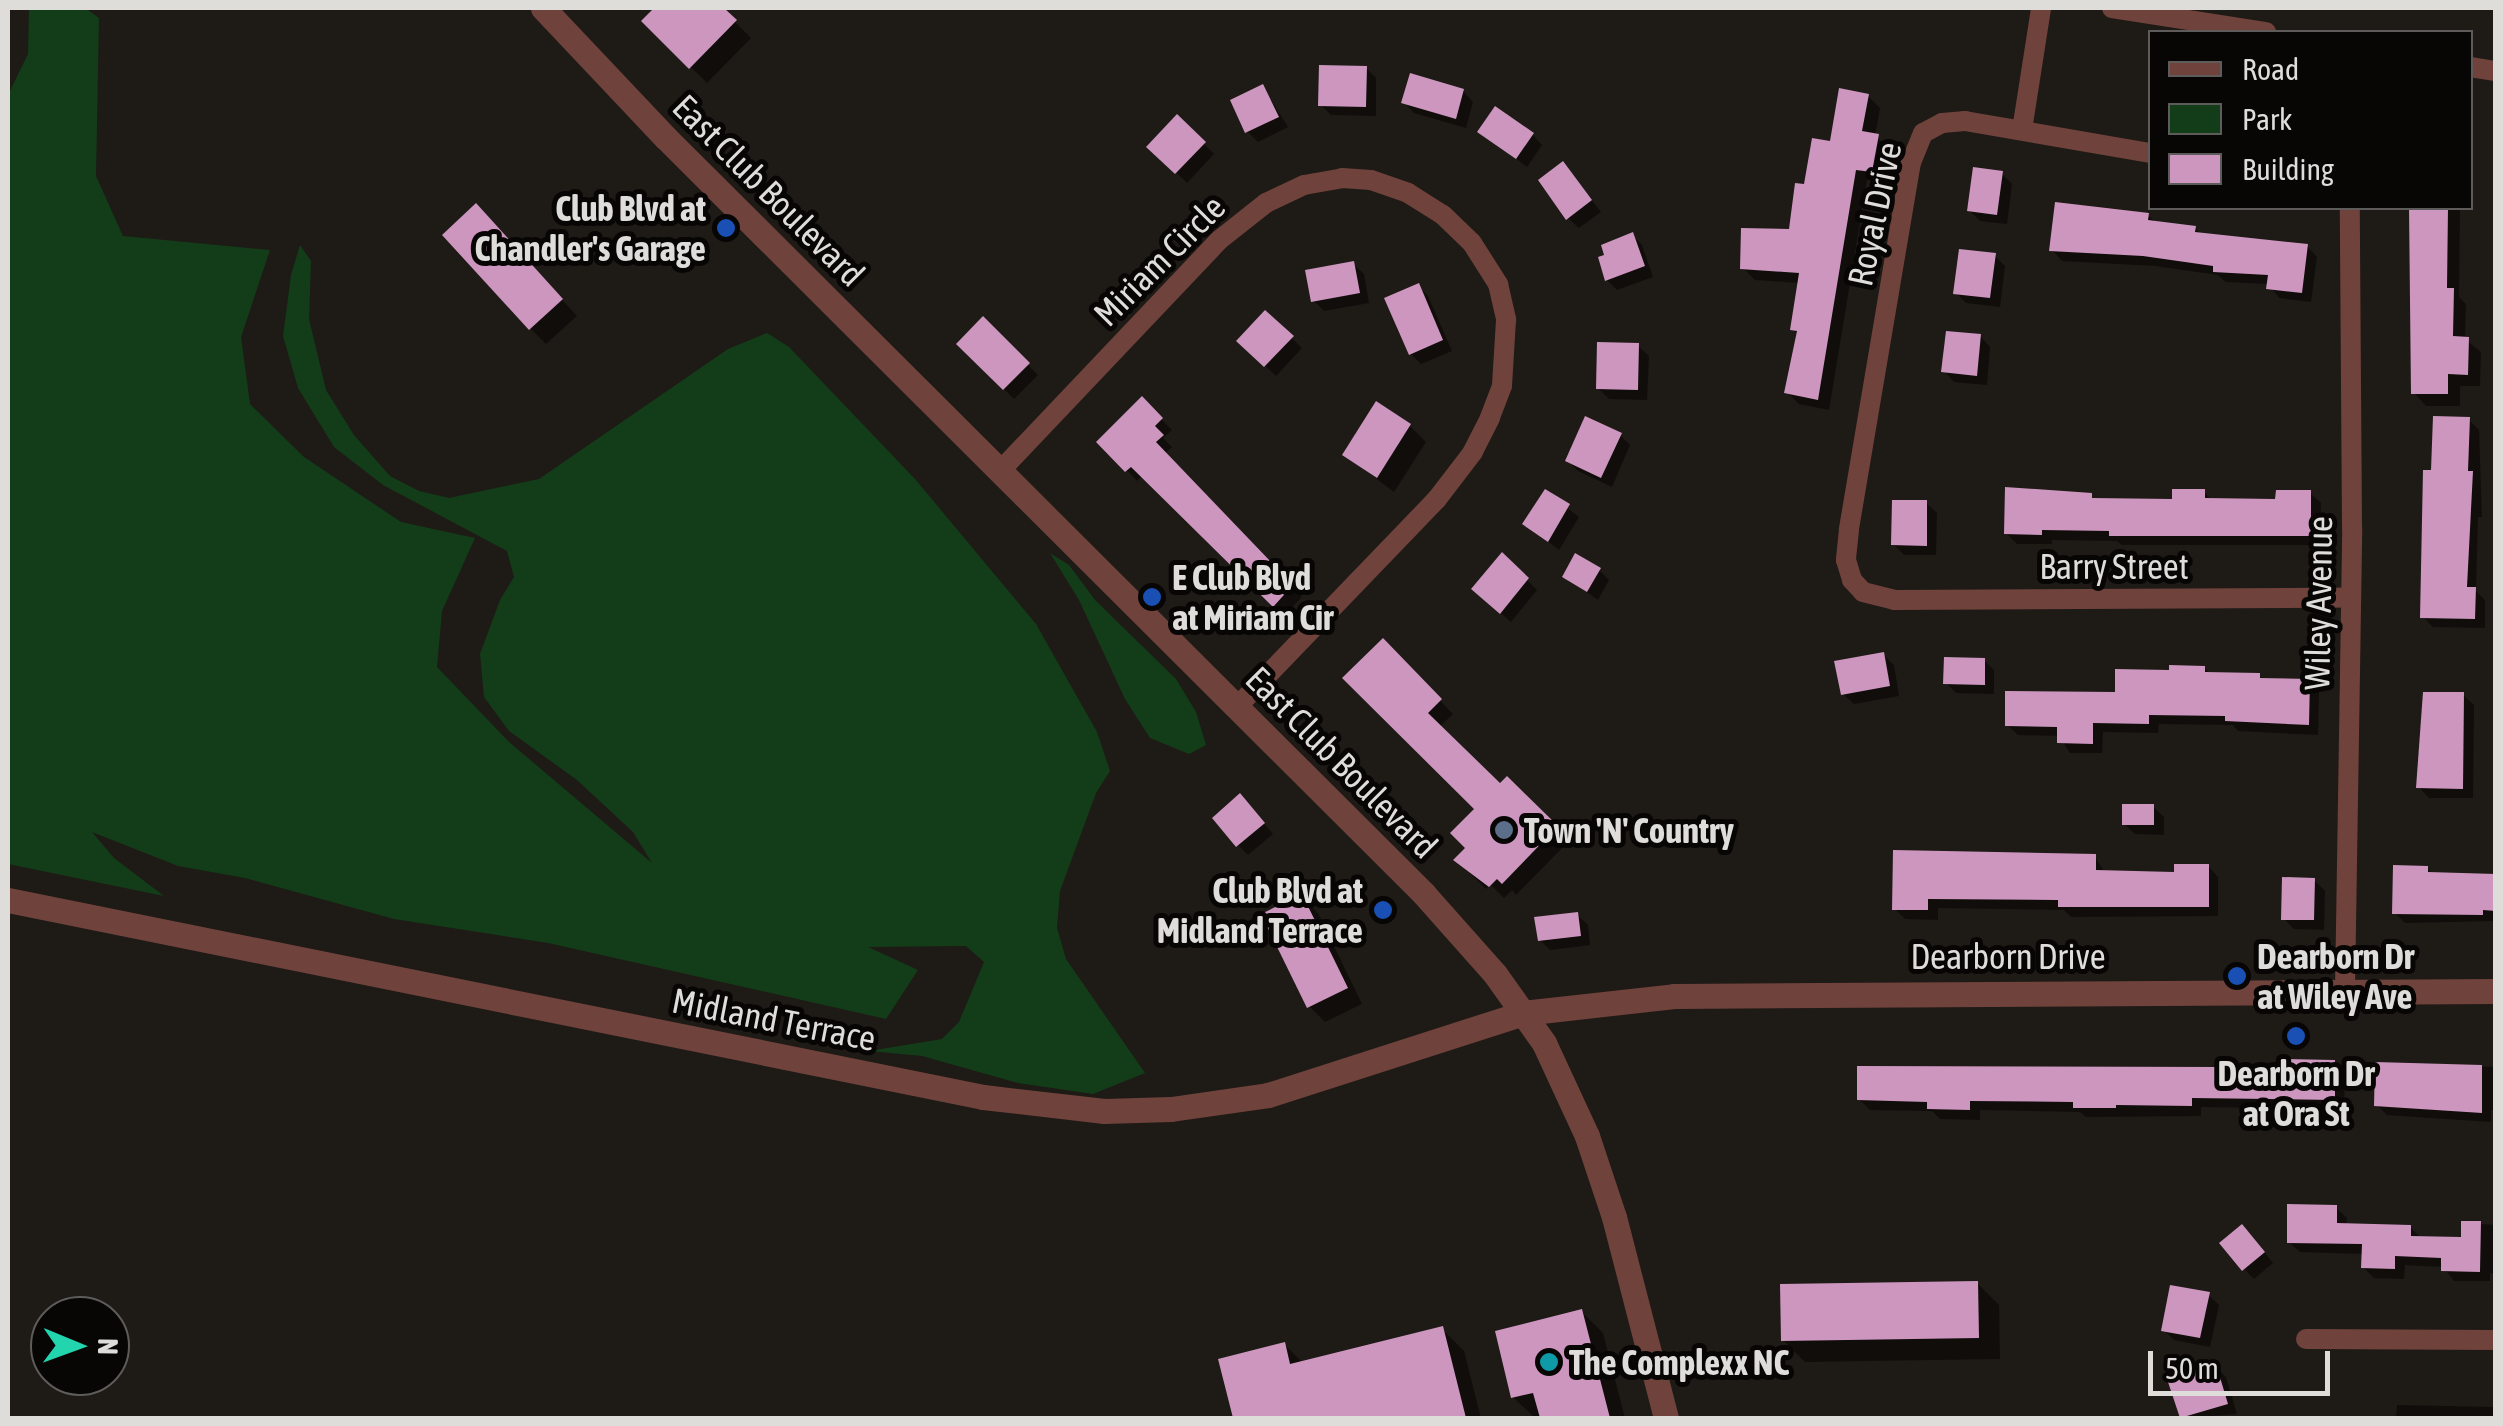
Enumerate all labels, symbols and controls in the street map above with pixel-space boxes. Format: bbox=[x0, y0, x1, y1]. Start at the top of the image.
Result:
legend bbox=[2148, 30, 2473, 210]
text: Road bbox=[2242, 52, 2299, 86]
street label: East Club Boulevard bbox=[665, 86, 873, 294]
text: Park bbox=[2242, 102, 2292, 136]
street label: Royal Drive bbox=[1838, 138, 1910, 290]
text: Building bbox=[2242, 152, 2334, 186]
street label: Miriam Circle bbox=[1085, 186, 1233, 334]
place label: Club Blvd at Chandler's Garage bbox=[474, 187, 706, 269]
marker: Club Blvd at Chandler's Garage bbox=[715, 217, 737, 239]
street label: Wiley Avenue bbox=[2295, 516, 2341, 690]
street label: Barry Street bbox=[2039, 545, 2189, 587]
place label: E Club Blvd at Miriam Cir bbox=[1172, 556, 1333, 638]
marker: E Club Blvd at Miriam Cir bbox=[1141, 586, 1163, 608]
street label: East Club Boulevard bbox=[1238, 658, 1446, 866]
place label: Town 'N' Country bbox=[1524, 809, 1734, 851]
marker: Town 'N' Country bbox=[1493, 819, 1515, 841]
place label: Club Blvd at Midland Terrace bbox=[1157, 869, 1363, 951]
marker: Club Blvd at Midland Terrace bbox=[1372, 899, 1394, 921]
street label: Dearborn Drive bbox=[1910, 935, 2106, 977]
place label: Dearborn Dr at Wiley Ave bbox=[2257, 935, 2414, 1017]
marker: Dearborn Dr at Wiley Ave bbox=[2226, 965, 2248, 987]
street label: Midland Terrace bbox=[669, 979, 879, 1059]
marker: Dearborn Dr at Ora St bbox=[2285, 1025, 2307, 1047]
place label: Dearborn Dr at Ora St bbox=[2217, 1052, 2375, 1134]
north arrow bbox=[30, 1296, 130, 1396]
scale bar bbox=[2153, 1331, 2336, 1393]
text: N bbox=[92, 1338, 124, 1355]
place label: The Complexx NC bbox=[1569, 1341, 1789, 1383]
marker: The Complexx NC bbox=[1538, 1351, 1560, 1373]
text: 50 m bbox=[2165, 1351, 2219, 1385]

